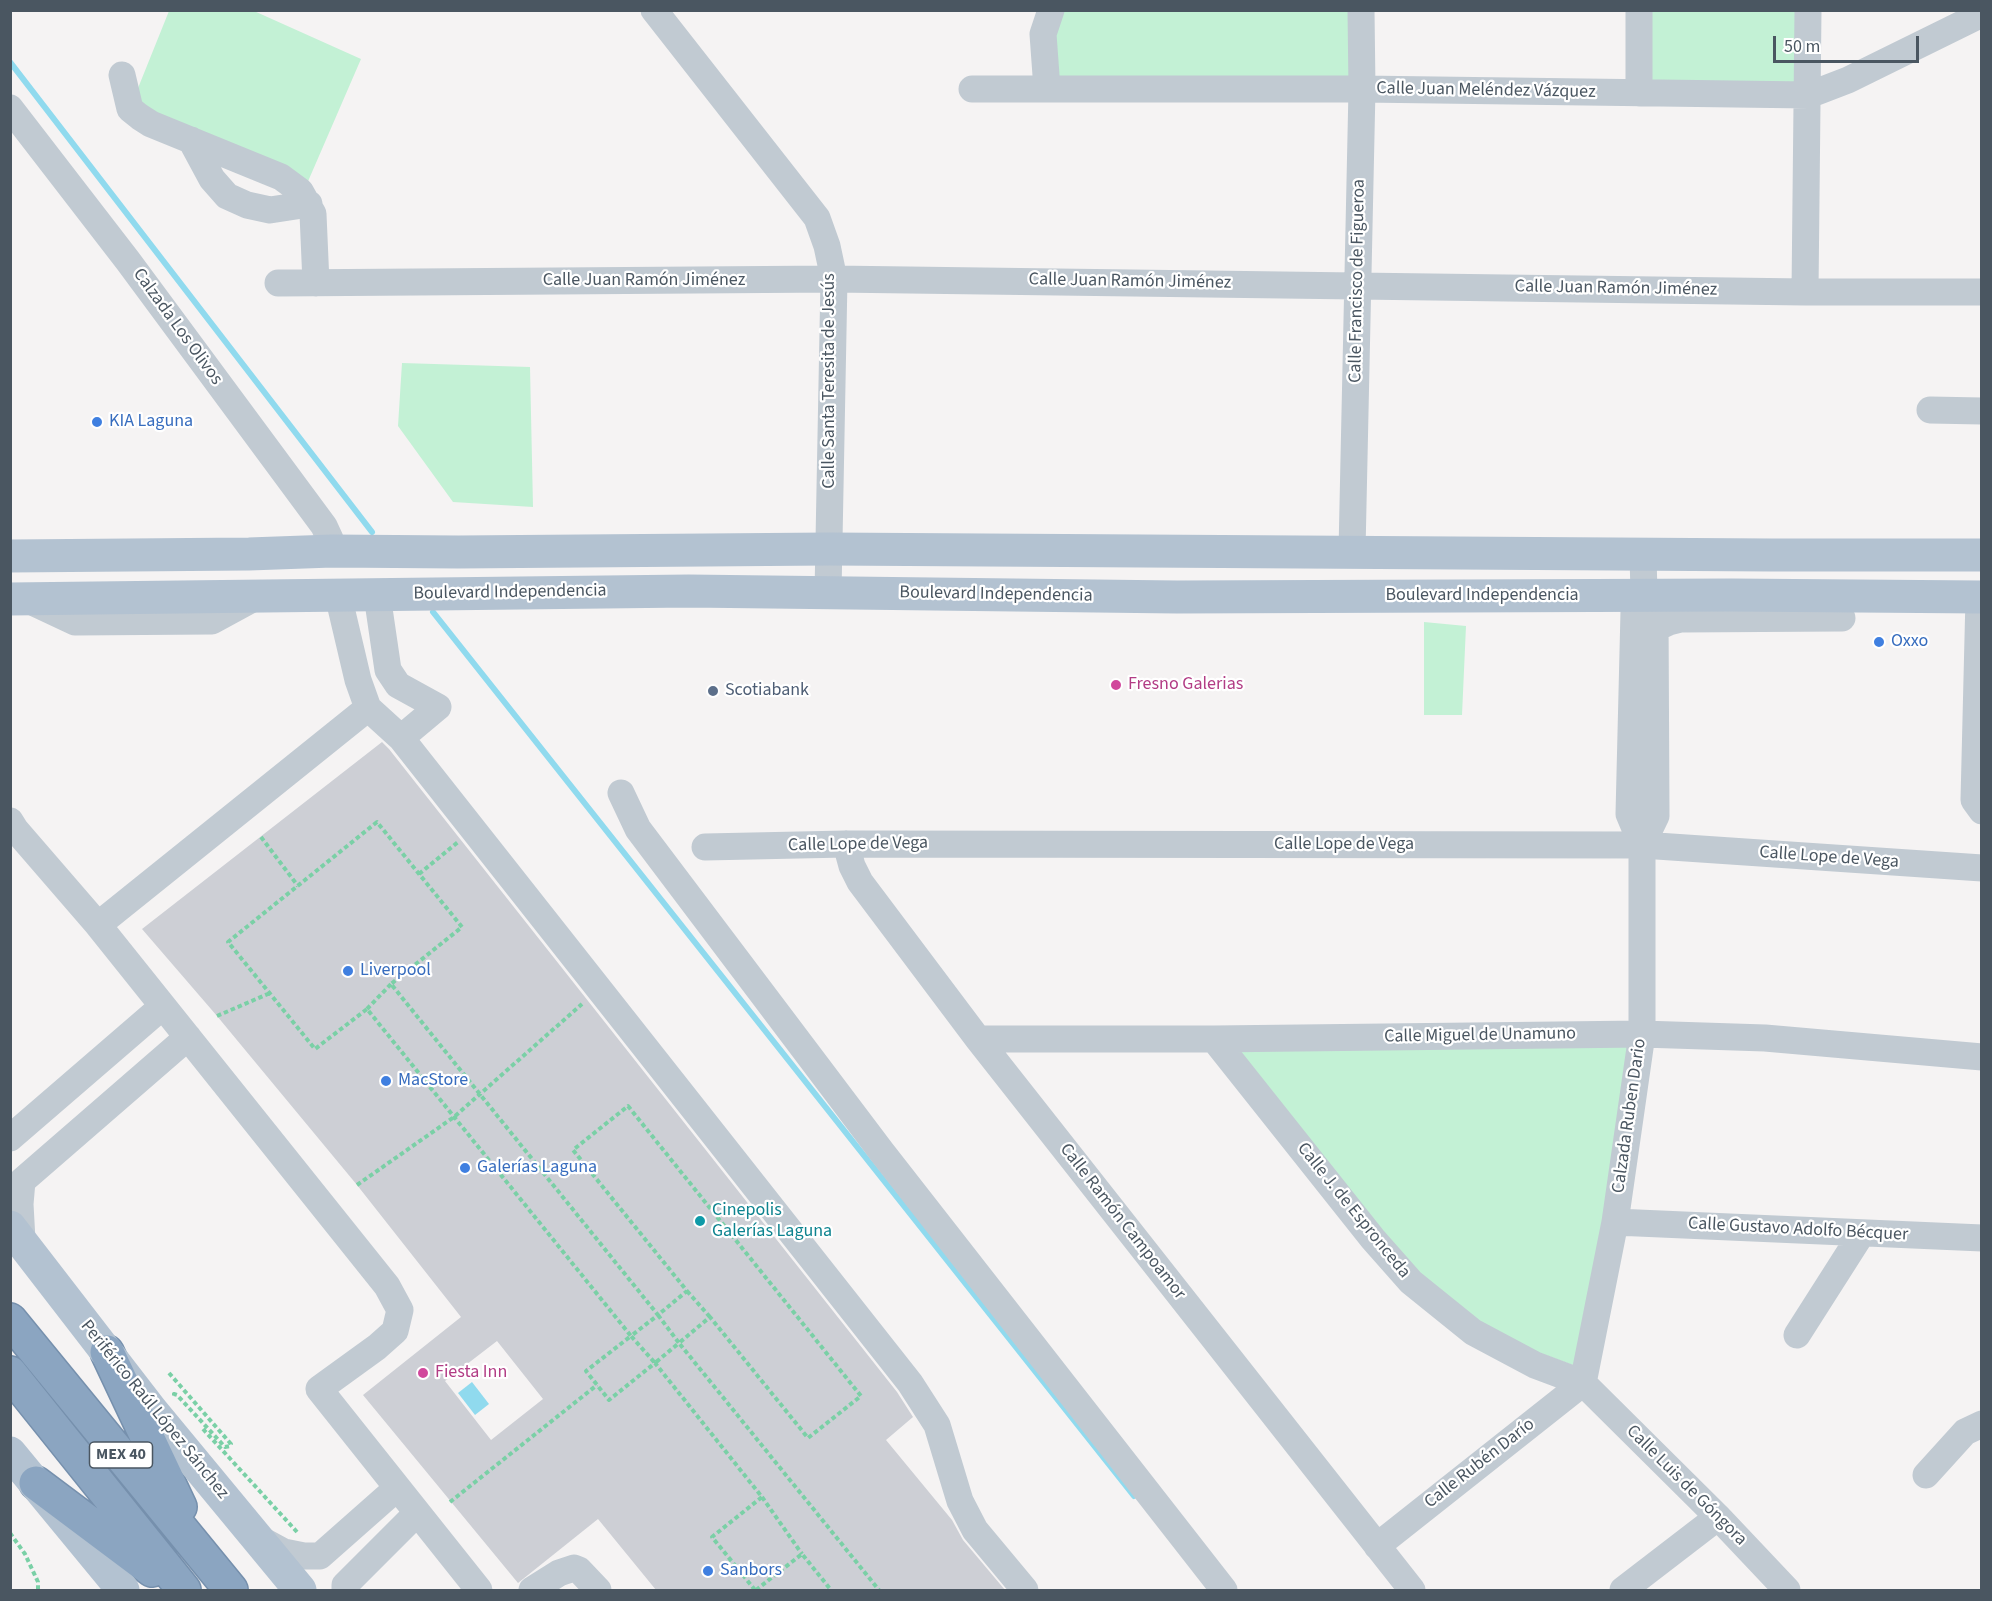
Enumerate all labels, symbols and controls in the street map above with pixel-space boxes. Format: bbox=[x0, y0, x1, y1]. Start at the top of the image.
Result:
scale bar bbox=[1776, 24, 1922, 62]
text: 50 m bbox=[1784, 34, 1820, 59]
street label: Calle Juan Meléndez Vázquez bbox=[1376, 78, 1596, 104]
street label: Calle Francisco de Figueroa bbox=[1345, 179, 1371, 383]
street label: Calzada Los Olivos bbox=[127, 264, 227, 390]
street label: Calle Juan Ramón Jiménez bbox=[1028, 269, 1232, 295]
street label: Calle Juan Ramón Jiménez bbox=[543, 270, 745, 292]
street label: Calle Santa Teresita de Jesús bbox=[819, 273, 841, 489]
street label: Calle Juan Ramón Jiménez bbox=[1514, 276, 1718, 302]
place label: KIA Laguna bbox=[109, 411, 193, 433]
marker: KIA Laguna bbox=[90, 415, 104, 429]
street label: Boulevard Independencia bbox=[413, 581, 607, 605]
street label: Boulevard Independencia bbox=[899, 583, 1093, 607]
street label: Boulevard Independencia bbox=[1385, 585, 1579, 607]
place label: Oxxo bbox=[1891, 631, 1928, 653]
marker: Oxxo bbox=[1872, 635, 1886, 649]
place label: Fresno Galerias bbox=[1128, 674, 1243, 696]
marker: Fresno Galerias bbox=[1109, 678, 1123, 692]
place label: Scotiabank bbox=[725, 680, 809, 702]
marker: Scotiabank bbox=[706, 684, 720, 698]
street label: Calle Lope de Vega bbox=[788, 833, 928, 857]
street label: Calle Lope de Vega bbox=[1274, 834, 1414, 856]
street label: Calle Lope de Vega bbox=[1758, 842, 1900, 874]
place label: Liverpool bbox=[360, 960, 431, 982]
marker: Liverpool bbox=[341, 964, 355, 978]
street label: Calle Miguel de Unamuno bbox=[1384, 1024, 1576, 1048]
street label: Calzada Ruben Dario bbox=[1608, 1037, 1652, 1195]
place label: MacStore bbox=[398, 1070, 468, 1092]
marker: MacStore bbox=[379, 1074, 393, 1088]
street label: Calle J. de Espronceda bbox=[1292, 1139, 1414, 1283]
street label: Calle Ramón Campoamor bbox=[1054, 1140, 1190, 1304]
place label: Galerías Laguna bbox=[477, 1157, 597, 1179]
marker: Galerías Laguna bbox=[458, 1161, 472, 1175]
place label: Cinepolis Galerías Laguna bbox=[712, 1200, 832, 1242]
street label: Calle Gustavo Adolfo Bécquer bbox=[1687, 1213, 1909, 1247]
marker: Cinepolis Galerías Laguna bbox=[693, 1214, 707, 1228]
street label: Periférico Raúl López Sánchez bbox=[75, 1316, 233, 1504]
place label: Fiesta Inn bbox=[435, 1362, 507, 1384]
marker: Fiesta Inn bbox=[416, 1366, 430, 1380]
street label: Calle Rubén Darío bbox=[1421, 1414, 1539, 1514]
street label: Calle Luis de Góngora bbox=[1621, 1421, 1751, 1551]
road number: MEX 40 bbox=[90, 1442, 152, 1468]
place label: Sanbors bbox=[720, 1560, 782, 1582]
marker: Sanbors bbox=[701, 1564, 715, 1578]

